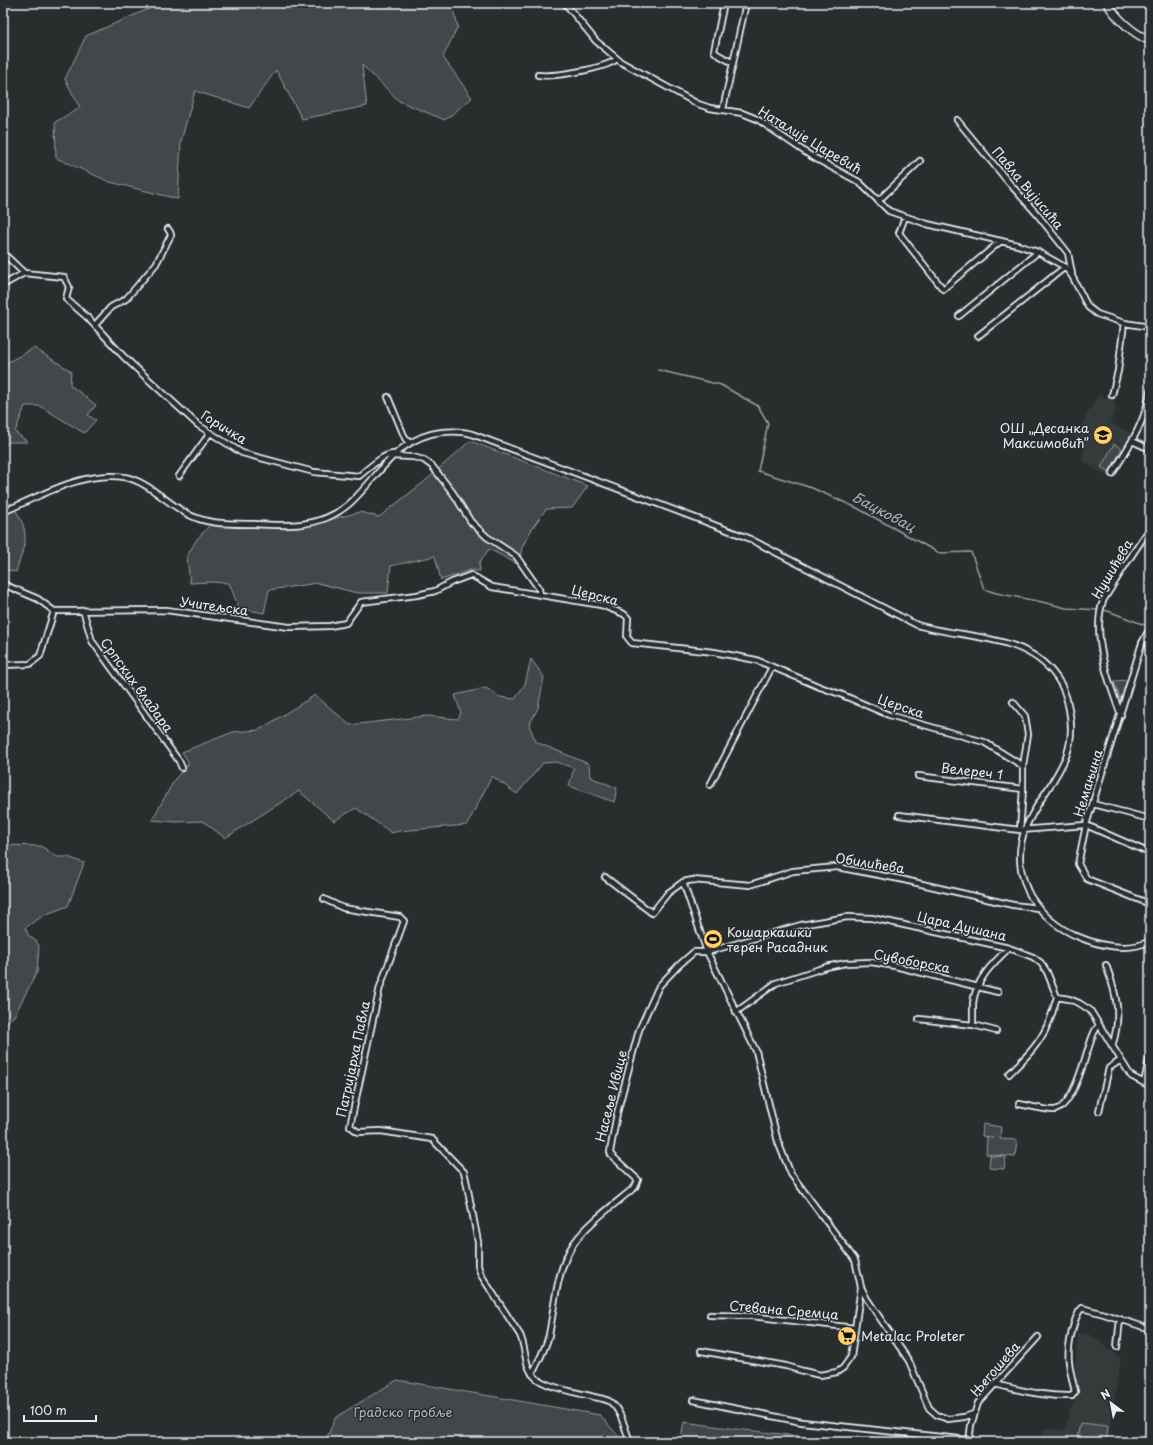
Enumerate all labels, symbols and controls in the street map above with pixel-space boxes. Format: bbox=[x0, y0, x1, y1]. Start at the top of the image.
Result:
street label: Наталије Царевић bbox=[755, 101, 866, 178]
street label: Павла Вујисића bbox=[988, 142, 1069, 234]
street label: Горичка bbox=[198, 405, 252, 449]
place label: ОШ „Десанка Максимовић” bbox=[1000, 418, 1090, 452]
school or university icon: ОШ „Десанка Максимовић” bbox=[1092, 424, 1114, 446]
water label: Бацковац bbox=[849, 486, 920, 537]
street label: Нушићева bbox=[1086, 535, 1137, 602]
street label: Церска bbox=[570, 580, 621, 610]
street label: Учитељска bbox=[179, 591, 250, 620]
street label: Српских владара bbox=[97, 633, 179, 737]
street label: Церска bbox=[876, 689, 928, 723]
street label: Немањина bbox=[1068, 746, 1107, 819]
street label: Велереч 1 bbox=[940, 757, 1004, 784]
street label: Обилићева bbox=[834, 848, 907, 877]
street label: Цара Душана bbox=[916, 906, 1009, 945]
place label: Кошаркашки терен Расадник bbox=[727, 922, 828, 956]
sports icon: Кошаркашки терен Расадник bbox=[702, 928, 724, 950]
street label: Сувоборска bbox=[872, 944, 953, 977]
street label: Патријарха Павла bbox=[331, 998, 374, 1119]
street label: Насеље Ивице bbox=[590, 1048, 631, 1144]
street label: Стевана Сремца bbox=[729, 1295, 840, 1324]
supermarket icon: Metalac Proleter bbox=[836, 1325, 858, 1347]
place label: Metalac Proleter bbox=[861, 1326, 966, 1345]
street label: Његошева bbox=[965, 1336, 1025, 1400]
north arrow bbox=[1091, 1383, 1131, 1423]
text: N bbox=[1097, 1384, 1114, 1404]
scale bar bbox=[24, 1397, 96, 1423]
text: 100 m bbox=[30, 1401, 67, 1419]
park label: Градско гробље bbox=[353, 1402, 453, 1421]

